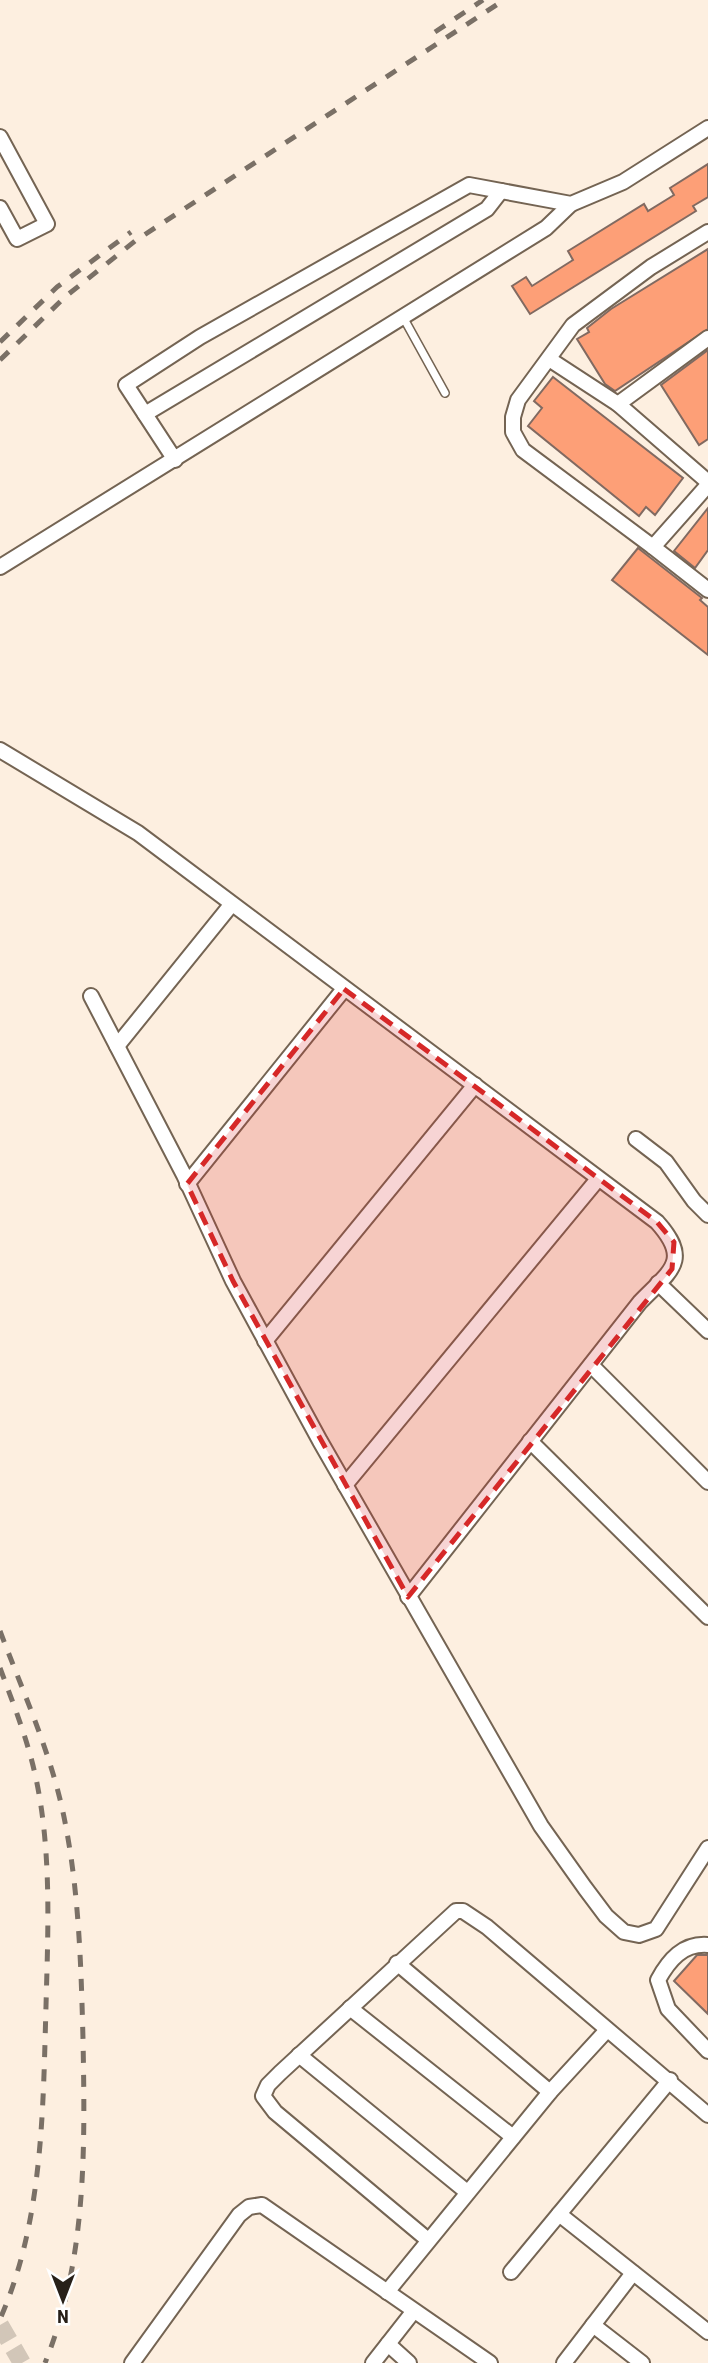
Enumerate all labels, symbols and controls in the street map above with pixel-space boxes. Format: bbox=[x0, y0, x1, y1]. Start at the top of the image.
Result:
north arrow bbox=[28, 2265, 98, 2335]
text: N bbox=[57, 2305, 69, 2328]

